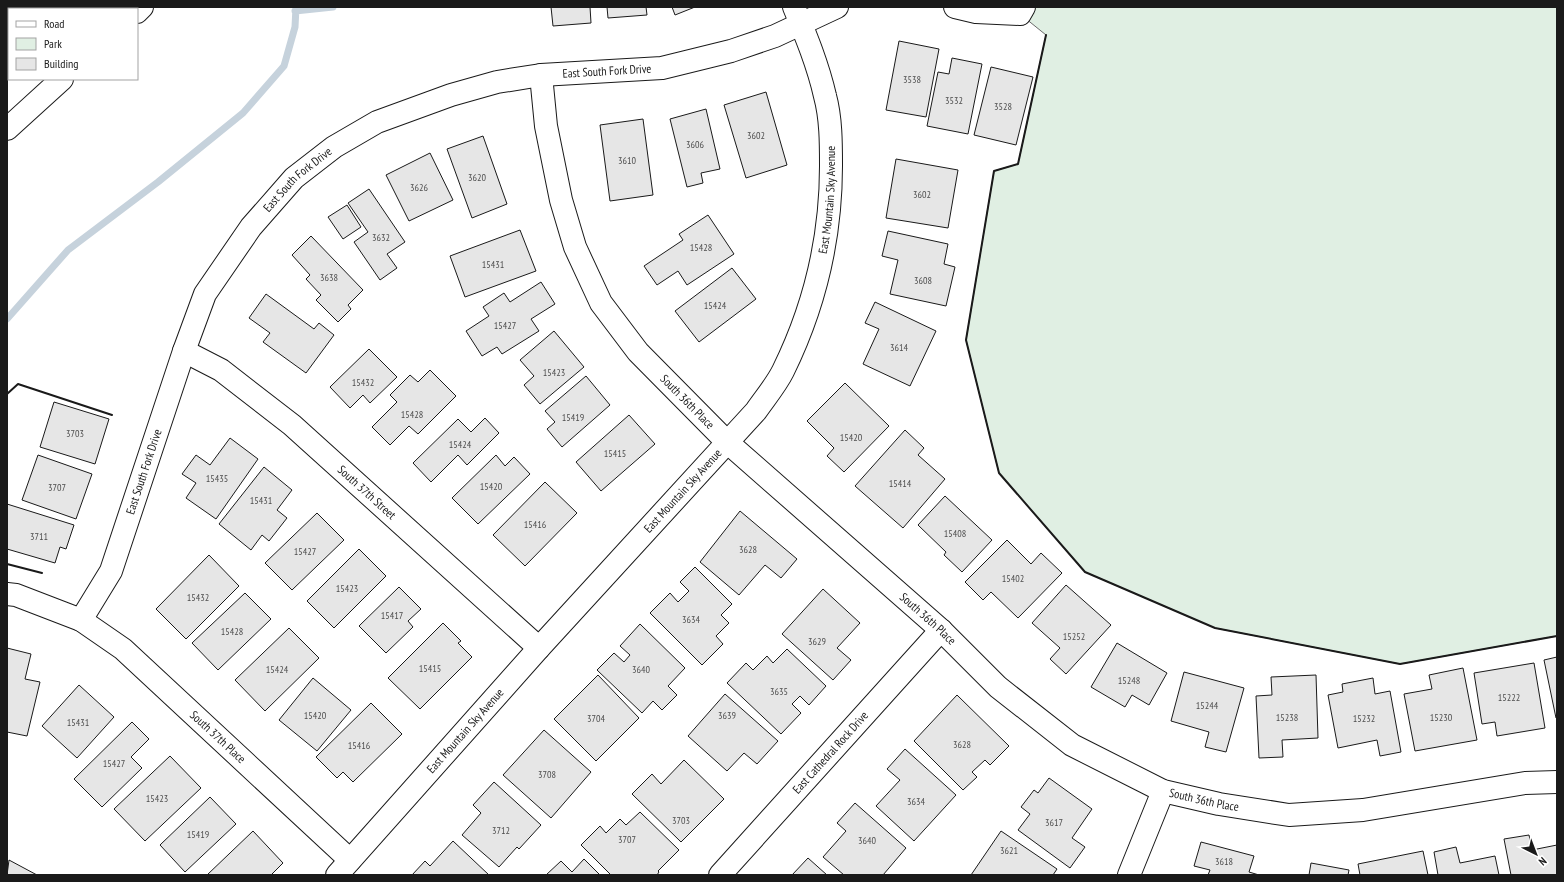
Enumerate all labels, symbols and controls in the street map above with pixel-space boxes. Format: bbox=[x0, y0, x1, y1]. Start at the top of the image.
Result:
legend bbox=[8, 8, 138, 80]
text: Road bbox=[44, 16, 64, 31]
text: Park bbox=[44, 36, 62, 51]
text: Building bbox=[44, 56, 79, 71]
street label: East South Fork Drive bbox=[562, 61, 652, 81]
house number: 3538 bbox=[903, 73, 921, 86]
house number: 3532 bbox=[945, 94, 963, 107]
house number: 3528 bbox=[994, 100, 1012, 113]
house number: 3602 bbox=[747, 129, 765, 142]
house number: 3606 bbox=[686, 138, 705, 151]
street label: East South Fork Drive bbox=[260, 144, 335, 215]
street label: East Mountain Sky Avenue bbox=[815, 146, 838, 255]
house number: 3610 bbox=[618, 154, 637, 167]
house number: 3620 bbox=[468, 171, 487, 184]
house number: 3626 bbox=[410, 181, 429, 194]
house number: 3602 bbox=[913, 188, 931, 201]
house number: 3632 bbox=[372, 231, 390, 244]
house number: 15428 bbox=[690, 241, 712, 254]
house number: 15431 bbox=[482, 258, 504, 271]
house number: 3638 bbox=[320, 271, 338, 284]
house number: 3608 bbox=[914, 274, 932, 287]
house number: 15424 bbox=[704, 299, 727, 312]
house number: 15427 bbox=[494, 319, 516, 332]
house number: 3614 bbox=[890, 341, 909, 354]
house number: 15423 bbox=[543, 366, 565, 379]
street label: South 36th Place bbox=[657, 371, 718, 432]
house number: 15432 bbox=[352, 376, 374, 389]
house number: 15428 bbox=[401, 408, 423, 421]
house number: 15419 bbox=[562, 411, 584, 424]
house number: 3703 bbox=[66, 427, 84, 440]
street label: East South Fork Drive bbox=[122, 427, 165, 516]
house number: 15420 bbox=[840, 431, 863, 444]
house number: 15424 bbox=[449, 438, 472, 451]
street label: East Mountain Sky Avenue bbox=[640, 445, 725, 536]
house number: 15415 bbox=[604, 447, 626, 460]
street label: South 37th Street bbox=[335, 462, 400, 523]
house number: 15435 bbox=[206, 472, 228, 485]
house number: 15414 bbox=[889, 477, 912, 490]
house number: 15420 bbox=[480, 480, 503, 493]
house number: 3707 bbox=[48, 481, 66, 494]
house number: 15431 bbox=[250, 494, 272, 507]
house number: 15416 bbox=[524, 518, 547, 531]
house number: 15408 bbox=[944, 527, 966, 540]
house number: 3711 bbox=[30, 530, 48, 543]
house number: 3628 bbox=[739, 543, 757, 556]
house number: 15427 bbox=[294, 545, 316, 558]
house number: 15402 bbox=[1002, 572, 1024, 585]
house number: 15423 bbox=[336, 582, 358, 595]
street label: South 36th Place bbox=[897, 589, 959, 648]
house number: 15432 bbox=[187, 591, 209, 604]
house number: 15417 bbox=[381, 609, 403, 622]
house number: 3634 bbox=[682, 613, 701, 626]
house number: 15428 bbox=[221, 625, 243, 638]
house number: 15252 bbox=[1063, 630, 1085, 643]
house number: 3629 bbox=[808, 635, 826, 648]
house number: 15415 bbox=[419, 662, 441, 675]
house number: 15424 bbox=[266, 663, 289, 676]
house number: 3640 bbox=[632, 663, 651, 676]
house number: 15248 bbox=[1118, 674, 1140, 687]
street label: East Mountain Sky Avenue bbox=[423, 685, 507, 776]
house number: 3635 bbox=[770, 685, 788, 698]
house number: 15222 bbox=[1498, 691, 1520, 704]
house number: 15244 bbox=[1196, 699, 1219, 712]
street label: South 37th Place bbox=[187, 707, 249, 766]
street label: East Cathedral Rock Drive bbox=[789, 708, 871, 796]
house number: 15420 bbox=[304, 709, 327, 722]
house number: 3639 bbox=[718, 709, 736, 722]
house number: 15238 bbox=[1276, 711, 1298, 724]
house number: 15230 bbox=[1430, 711, 1453, 724]
house number: 3704 bbox=[587, 712, 606, 725]
house number: 15232 bbox=[1353, 712, 1375, 725]
house number: 15431 bbox=[67, 716, 89, 729]
house number: 3628 bbox=[953, 738, 971, 751]
house number: 15416 bbox=[348, 739, 371, 752]
house number: 15427 bbox=[103, 757, 125, 770]
house number: 3708 bbox=[538, 768, 556, 781]
street label: South 36th Place bbox=[1168, 785, 1240, 814]
house number: 15423 bbox=[146, 792, 168, 805]
house number: 3634 bbox=[907, 795, 926, 808]
house number: 3703 bbox=[672, 814, 690, 827]
house number: 3617 bbox=[1045, 816, 1063, 829]
house number: 3712 bbox=[492, 824, 510, 837]
house number: 15419 bbox=[187, 828, 209, 841]
house number: 3707 bbox=[618, 833, 636, 846]
house number: 3640 bbox=[858, 834, 877, 847]
north arrow bbox=[1516, 834, 1556, 874]
house number: 3621 bbox=[1000, 844, 1018, 857]
text: N bbox=[1536, 854, 1550, 869]
house number: 3618 bbox=[1215, 855, 1233, 868]

